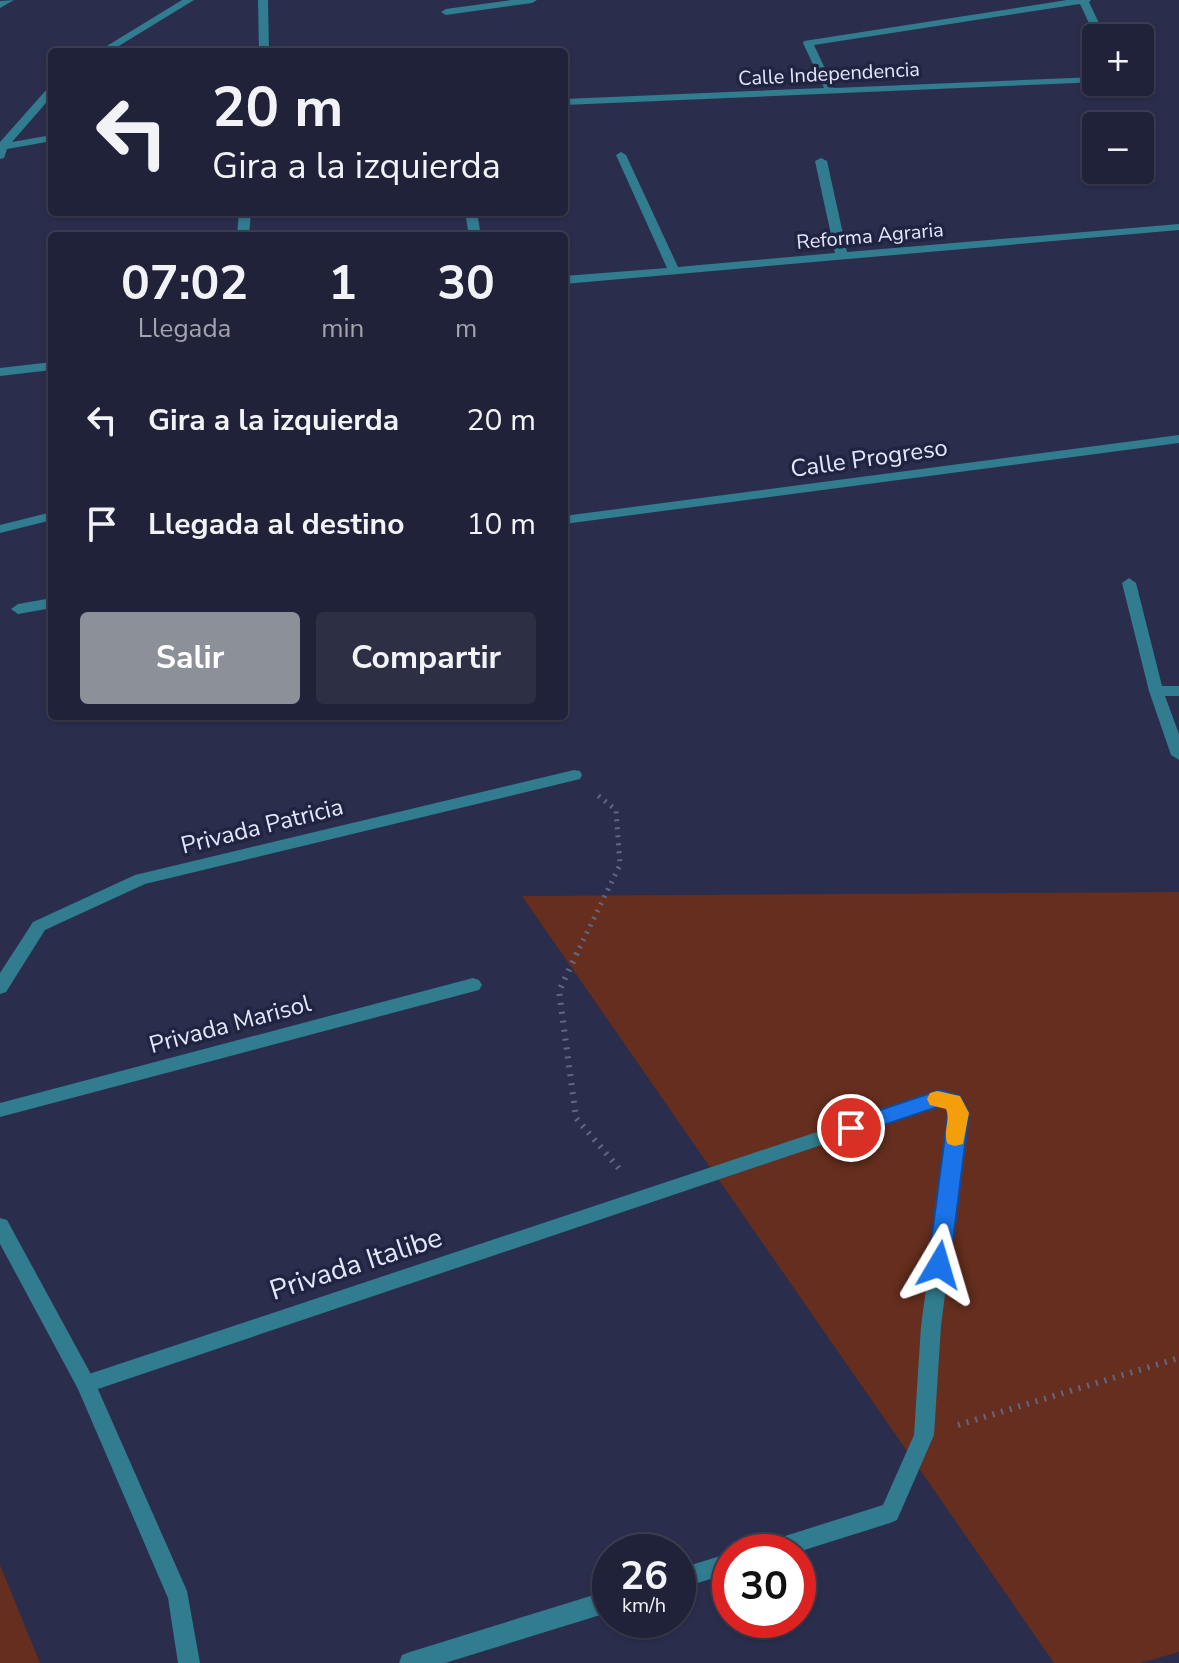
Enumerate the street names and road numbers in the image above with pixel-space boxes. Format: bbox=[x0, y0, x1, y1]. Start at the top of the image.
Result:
street label: Calle Independencia bbox=[737, 56, 921, 92]
street label: Reforma Agraria bbox=[795, 216, 945, 256]
street label: Calle Progreso bbox=[788, 431, 950, 485]
street label: Privada Patricia bbox=[178, 790, 346, 862]
street label: Privada Marisol bbox=[146, 987, 314, 1061]
street label: Privada Italibe bbox=[265, 1218, 447, 1310]

